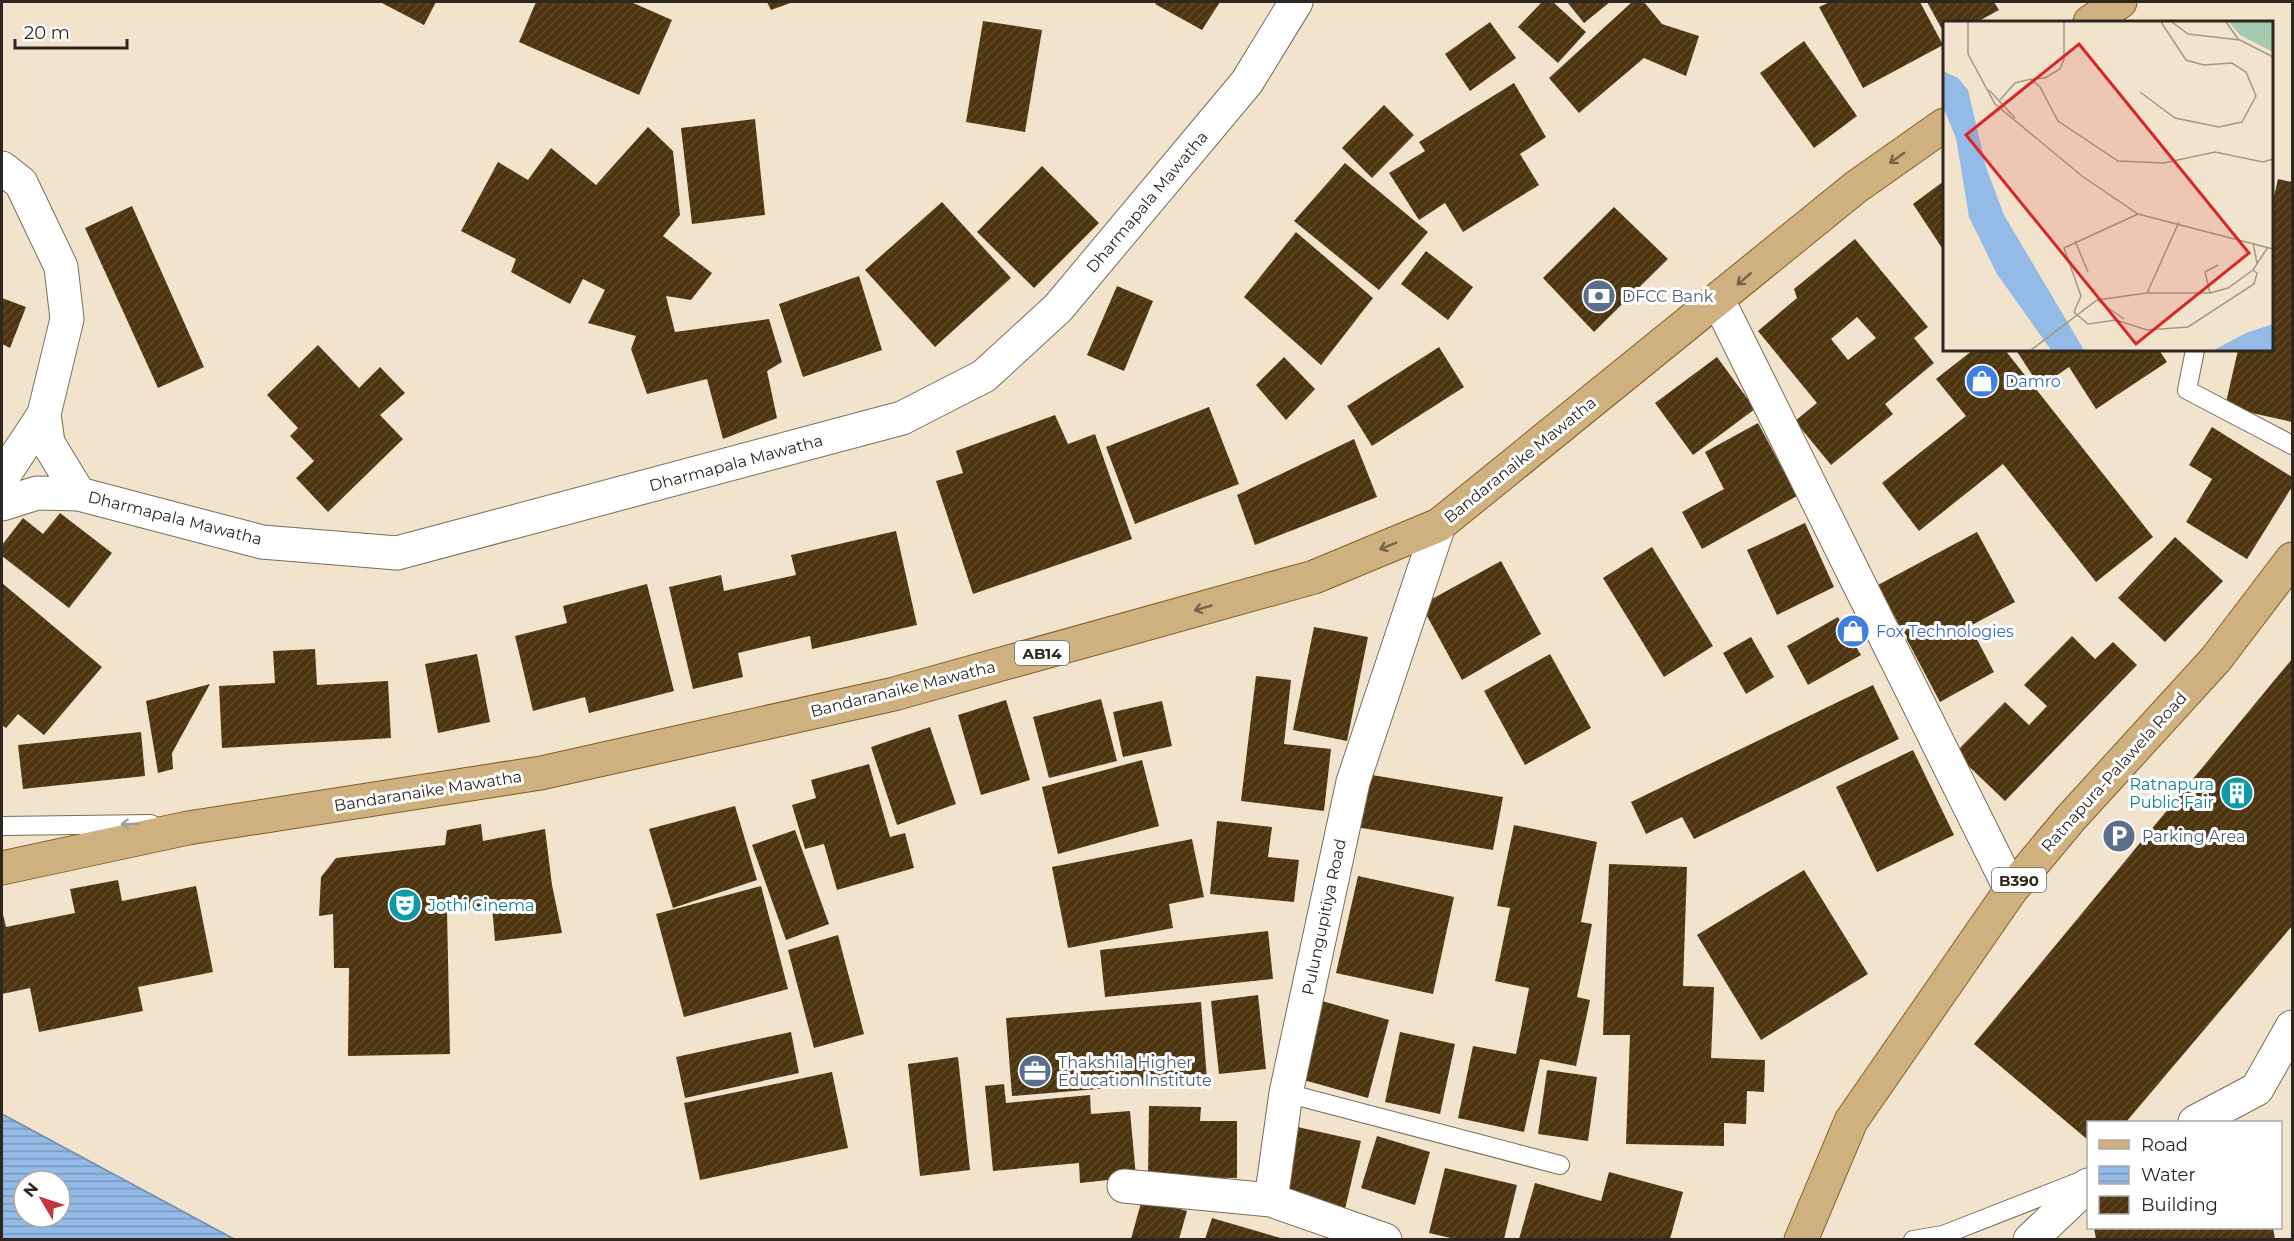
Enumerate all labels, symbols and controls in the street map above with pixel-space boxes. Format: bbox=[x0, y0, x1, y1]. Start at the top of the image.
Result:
scale bar bbox=[15, 12, 128, 50]
inset map bbox=[1943, 21, 2273, 351]
text: 20 m bbox=[24, 22, 70, 44]
street label: Dharmapala Mawatha bbox=[1082, 127, 1212, 277]
one-way arrow bbox=[1889, 152, 1905, 164]
one-way arrow bbox=[1737, 272, 1752, 286]
bank icon: DFCC Bank bbox=[1581, 278, 1617, 314]
place label: DFCC Bank bbox=[1622, 287, 1714, 306]
shop icon: Damro bbox=[1964, 363, 2000, 399]
place label: Damro bbox=[2005, 372, 2061, 391]
street label: Bandaranaike Mawatha bbox=[1440, 393, 1600, 527]
street label: Dharmapala Mawatha bbox=[647, 431, 825, 495]
street label: Dharmapala Mawatha bbox=[86, 487, 264, 549]
one-way arrow bbox=[1379, 541, 1398, 552]
one-way arrow bbox=[1194, 603, 1213, 614]
shop icon: Fox Technologies bbox=[1835, 613, 1871, 649]
place label: Fox Technologies bbox=[1876, 622, 2014, 641]
road number: AB14 bbox=[1015, 641, 1069, 665]
street label: Bandaranaike Mawatha bbox=[809, 657, 997, 721]
street label: Ratnapura-Palawela Road bbox=[2037, 688, 2191, 856]
street label: Bandaranaike Mawatha bbox=[333, 767, 523, 815]
place label: Ratnapura Public Fair bbox=[2129, 775, 2214, 812]
building icon: Ratnapura Public Fair bbox=[2219, 775, 2255, 811]
one-way arrow bbox=[120, 818, 140, 830]
parking icon: Parking Area bbox=[2101, 818, 2137, 854]
place label: Parking Area bbox=[2142, 827, 2245, 846]
street label: Pulungupitiya Road bbox=[1298, 837, 1350, 997]
road number: B390 bbox=[1992, 868, 2046, 892]
theatre icon: Jothi Cinema bbox=[387, 887, 423, 923]
place label: Jothi Cinema bbox=[427, 896, 534, 915]
office icon: Thakshila Higher Education Institute bbox=[1017, 1053, 1053, 1089]
place label: Thakshila Higher Education Institute bbox=[1058, 1053, 1212, 1090]
legend bbox=[2087, 1121, 2282, 1229]
text: Road bbox=[2141, 1134, 2188, 1156]
text: Water bbox=[2141, 1164, 2196, 1186]
north arrow bbox=[12, 1169, 72, 1229]
text: N bbox=[19, 1179, 42, 1201]
text: Building bbox=[2141, 1194, 2218, 1216]

